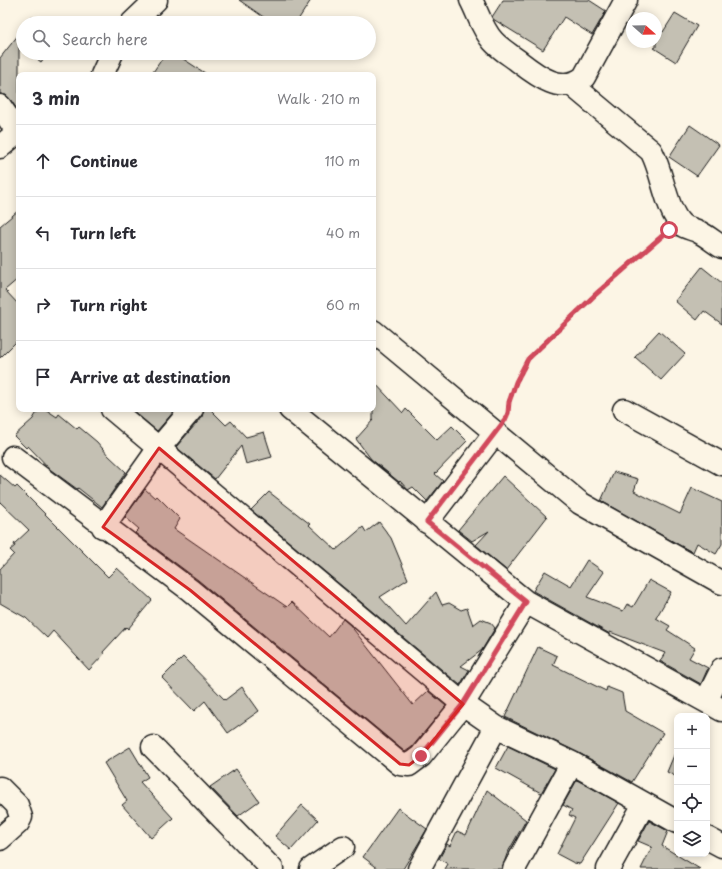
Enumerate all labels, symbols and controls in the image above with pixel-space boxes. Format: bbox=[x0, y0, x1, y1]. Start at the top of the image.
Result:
north arrow bbox=[626, 12, 662, 48]
search box bbox=[16, 16, 376, 60]
icon: search bbox=[30, 27, 52, 49]
text: Search here bbox=[62, 27, 148, 50]
text: 3 min bbox=[32, 85, 80, 111]
text: Walk · 210 m bbox=[277, 89, 360, 108]
text: Continue bbox=[70, 149, 138, 172]
icon: ahead bbox=[32, 150, 54, 172]
text: 110 m bbox=[325, 151, 360, 170]
text: Turn left bbox=[70, 221, 136, 244]
route start bbox=[660, 221, 678, 239]
icon: left bbox=[32, 222, 54, 244]
text: 40 m bbox=[326, 223, 360, 242]
text: Turn right bbox=[70, 293, 147, 316]
icon: right bbox=[32, 294, 54, 316]
text: 60 m bbox=[326, 295, 360, 314]
text: Arrive at destination bbox=[70, 365, 231, 388]
icon: arrive bbox=[32, 366, 54, 388]
map controls bbox=[674, 713, 710, 857]
button: + bbox=[674, 713, 710, 749]
route end bbox=[412, 747, 430, 765]
button: − bbox=[674, 749, 710, 785]
button: locate bbox=[674, 785, 710, 821]
button: layers bbox=[674, 821, 710, 857]

